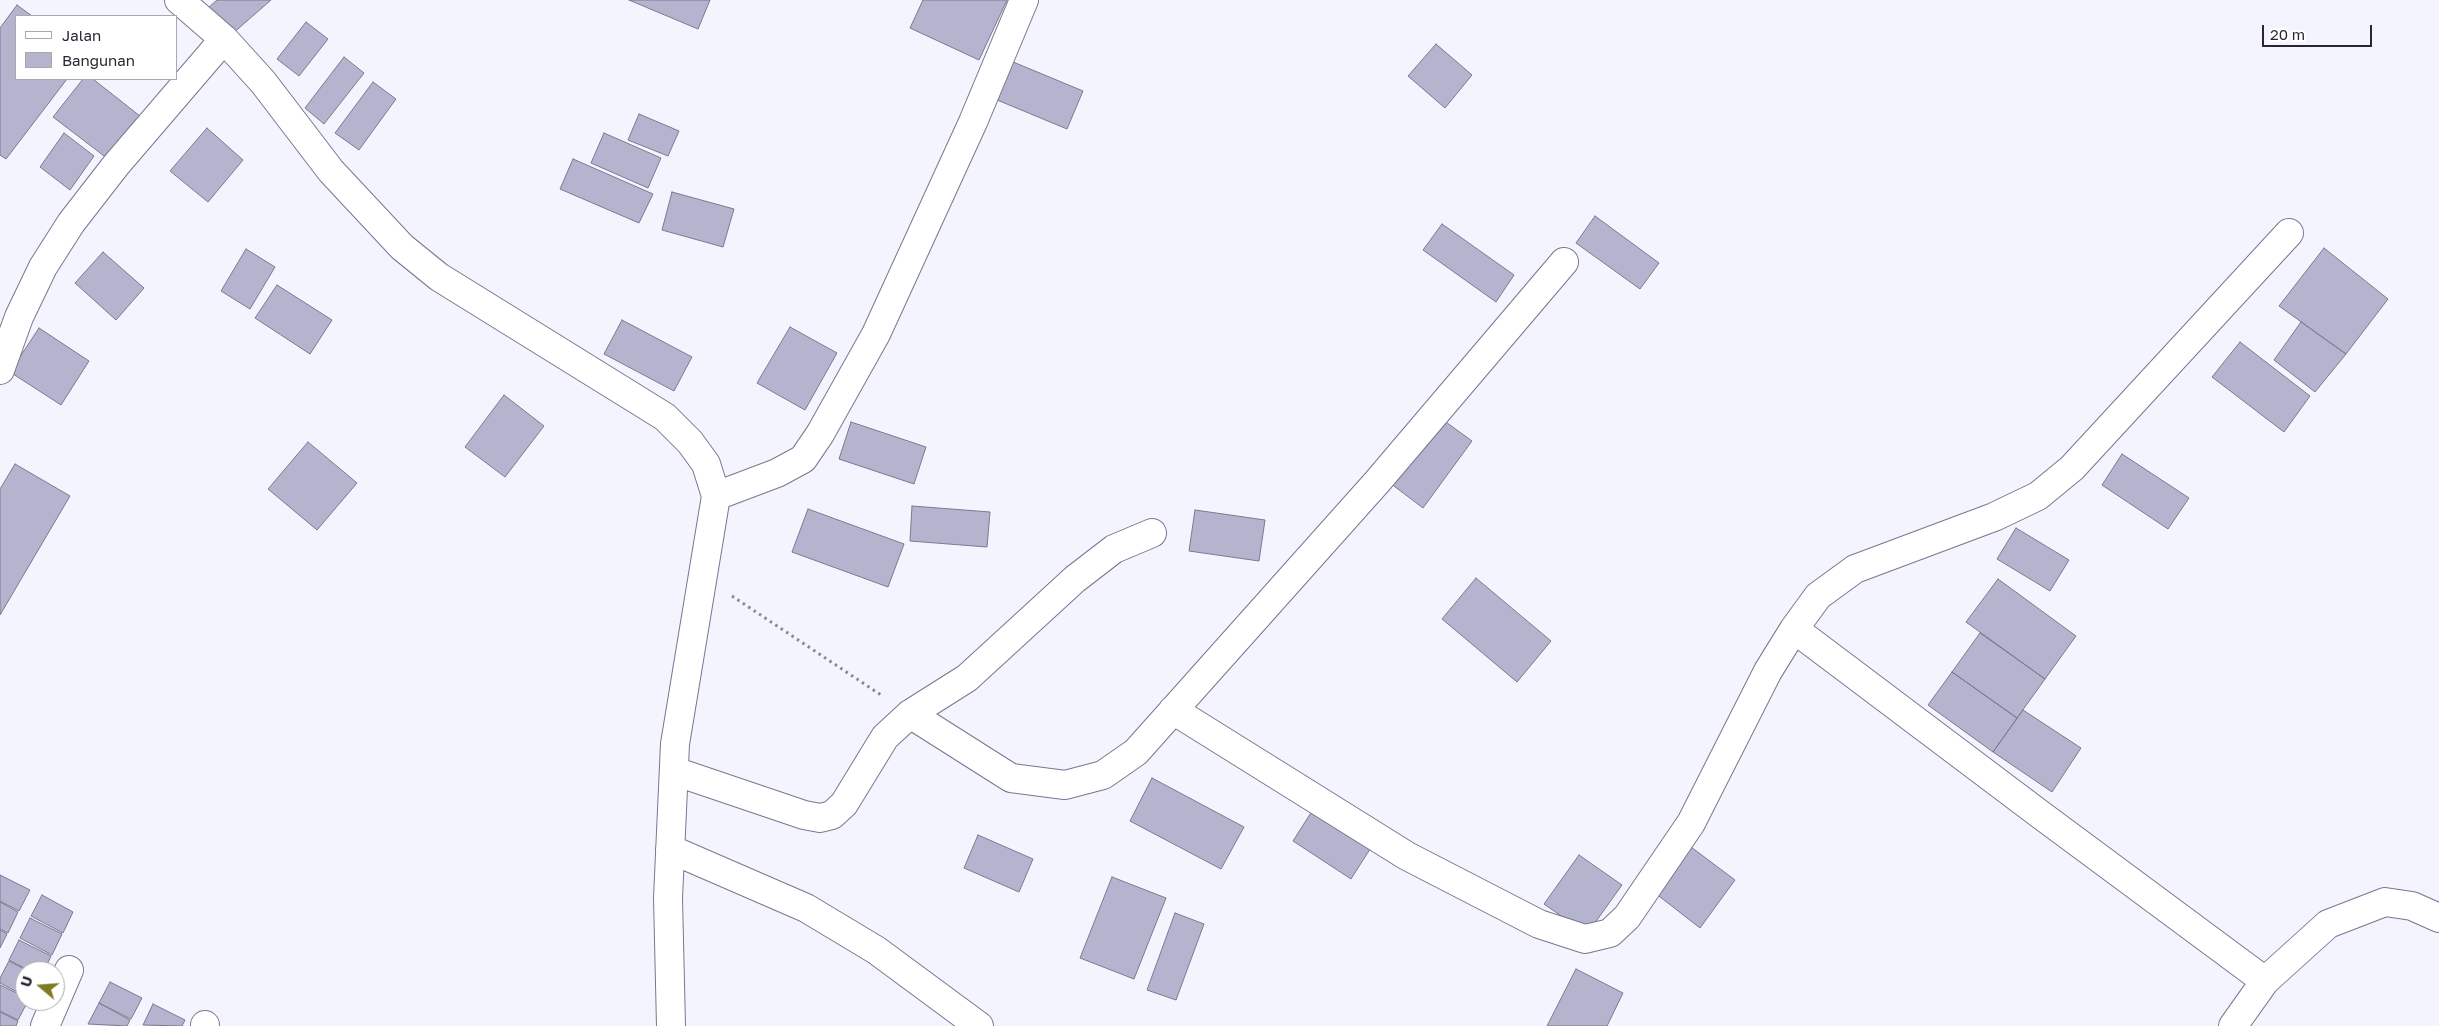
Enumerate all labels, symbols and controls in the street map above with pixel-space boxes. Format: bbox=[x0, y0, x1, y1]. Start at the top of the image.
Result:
legend bbox=[15, 15, 178, 80]
scale bar bbox=[2264, 15, 2374, 47]
text: 20 m bbox=[2270, 25, 2305, 43]
text: Jalan bbox=[62, 26, 101, 44]
text: Bangunan bbox=[62, 51, 135, 69]
north arrow bbox=[15, 961, 65, 1011]
text: U bbox=[17, 974, 36, 989]

